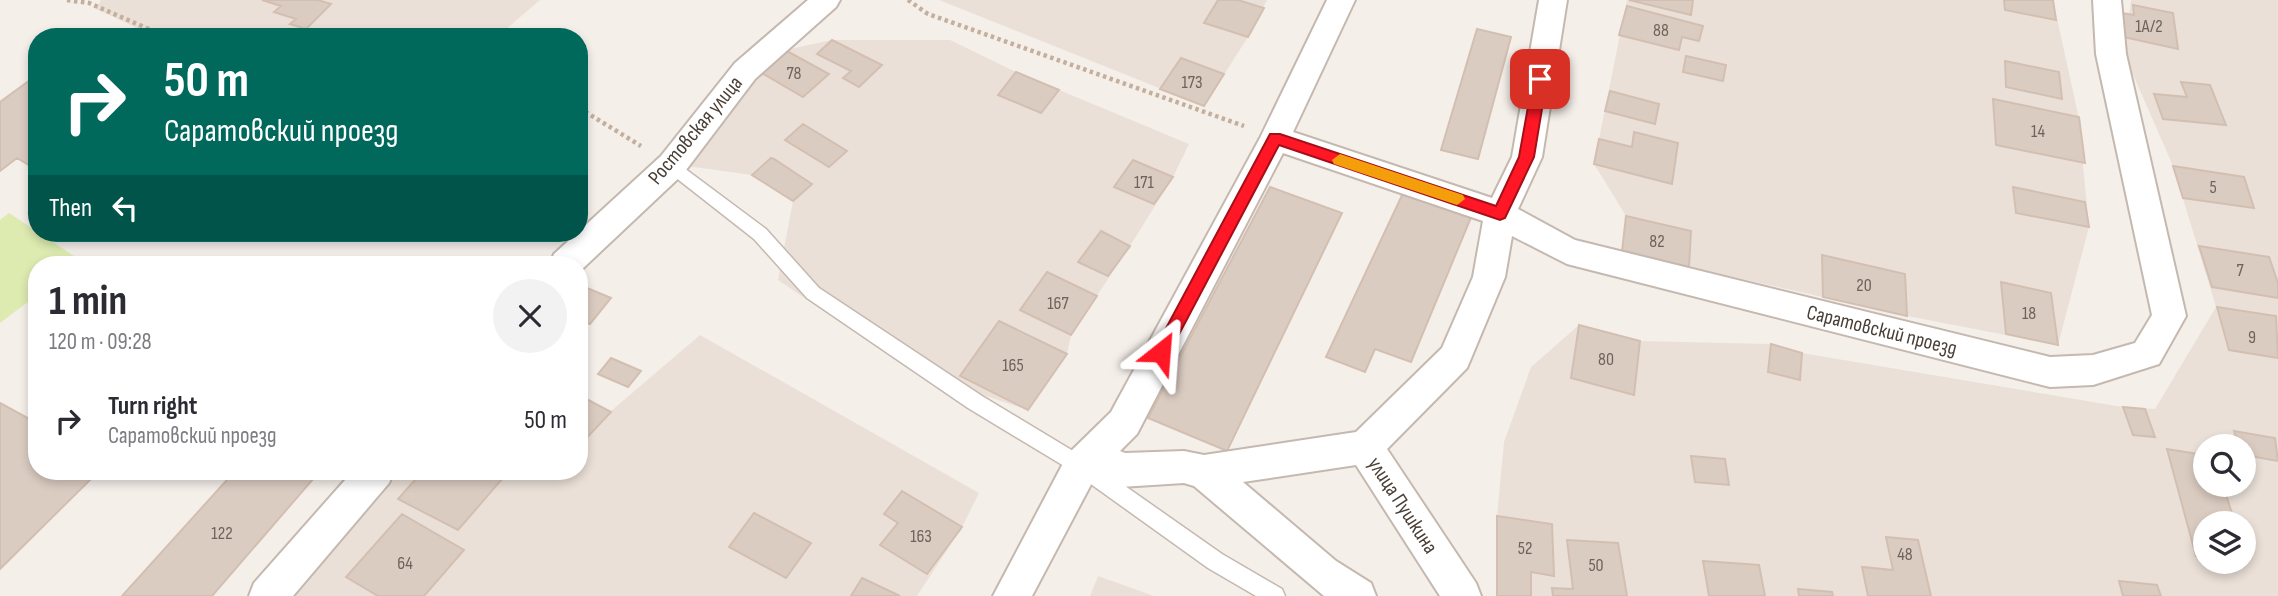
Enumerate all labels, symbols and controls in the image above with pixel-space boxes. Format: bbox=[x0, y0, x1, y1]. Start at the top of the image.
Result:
house number: 1А/2 bbox=[2135, 16, 2163, 37]
house number: 88 bbox=[1653, 20, 1669, 41]
pin bbox=[1510, 49, 1570, 109]
text: 50 m bbox=[164, 52, 249, 111]
icon: right bbox=[49, 56, 140, 147]
icon: arrive bbox=[1521, 60, 1559, 98]
house number: 78 bbox=[786, 63, 802, 84]
street label: Ростовская улица bbox=[643, 71, 748, 190]
house number: 173 bbox=[1181, 72, 1203, 93]
text: Саратовский проезд bbox=[164, 112, 399, 151]
house number: 14 bbox=[2031, 121, 2045, 142]
house number: 171 bbox=[1134, 172, 1155, 193]
house number: 5 bbox=[2209, 177, 2217, 198]
icon: left bbox=[106, 189, 144, 227]
text: Then bbox=[49, 193, 92, 224]
house number: 82 bbox=[1649, 231, 1665, 252]
house number: 7 bbox=[2236, 260, 2244, 281]
house number: 20 bbox=[1856, 275, 1872, 296]
text: 1 min bbox=[49, 276, 127, 327]
button: close bbox=[493, 279, 567, 353]
house number: 167 bbox=[1047, 293, 1069, 314]
street label: Саратовский проезд bbox=[1804, 300, 1960, 361]
house number: 18 bbox=[2022, 303, 2036, 324]
position arrow bbox=[1124, 315, 1198, 389]
house number: 9 bbox=[2248, 327, 2256, 348]
text: 120 m · 09:28 bbox=[49, 328, 152, 356]
house number: 80 bbox=[1598, 349, 1614, 370]
house number: 165 bbox=[1002, 355, 1024, 376]
text: Turn right bbox=[108, 391, 197, 422]
icon: right bbox=[49, 402, 87, 440]
text: 50 m bbox=[524, 405, 567, 436]
text: Саратовский проезд bbox=[108, 422, 277, 450]
map controls bbox=[2193, 434, 2256, 574]
button: search bbox=[2193, 434, 2256, 497]
street label: улица Пушкина bbox=[1362, 452, 1443, 558]
button: layers bbox=[2193, 511, 2256, 574]
house number: 122 bbox=[211, 523, 233, 544]
house number: 163 bbox=[910, 526, 932, 547]
house number: 52 bbox=[1518, 538, 1532, 559]
house number: 48 bbox=[1897, 544, 1913, 565]
house number: 64 bbox=[397, 553, 413, 574]
house number: 50 bbox=[1588, 555, 1604, 576]

